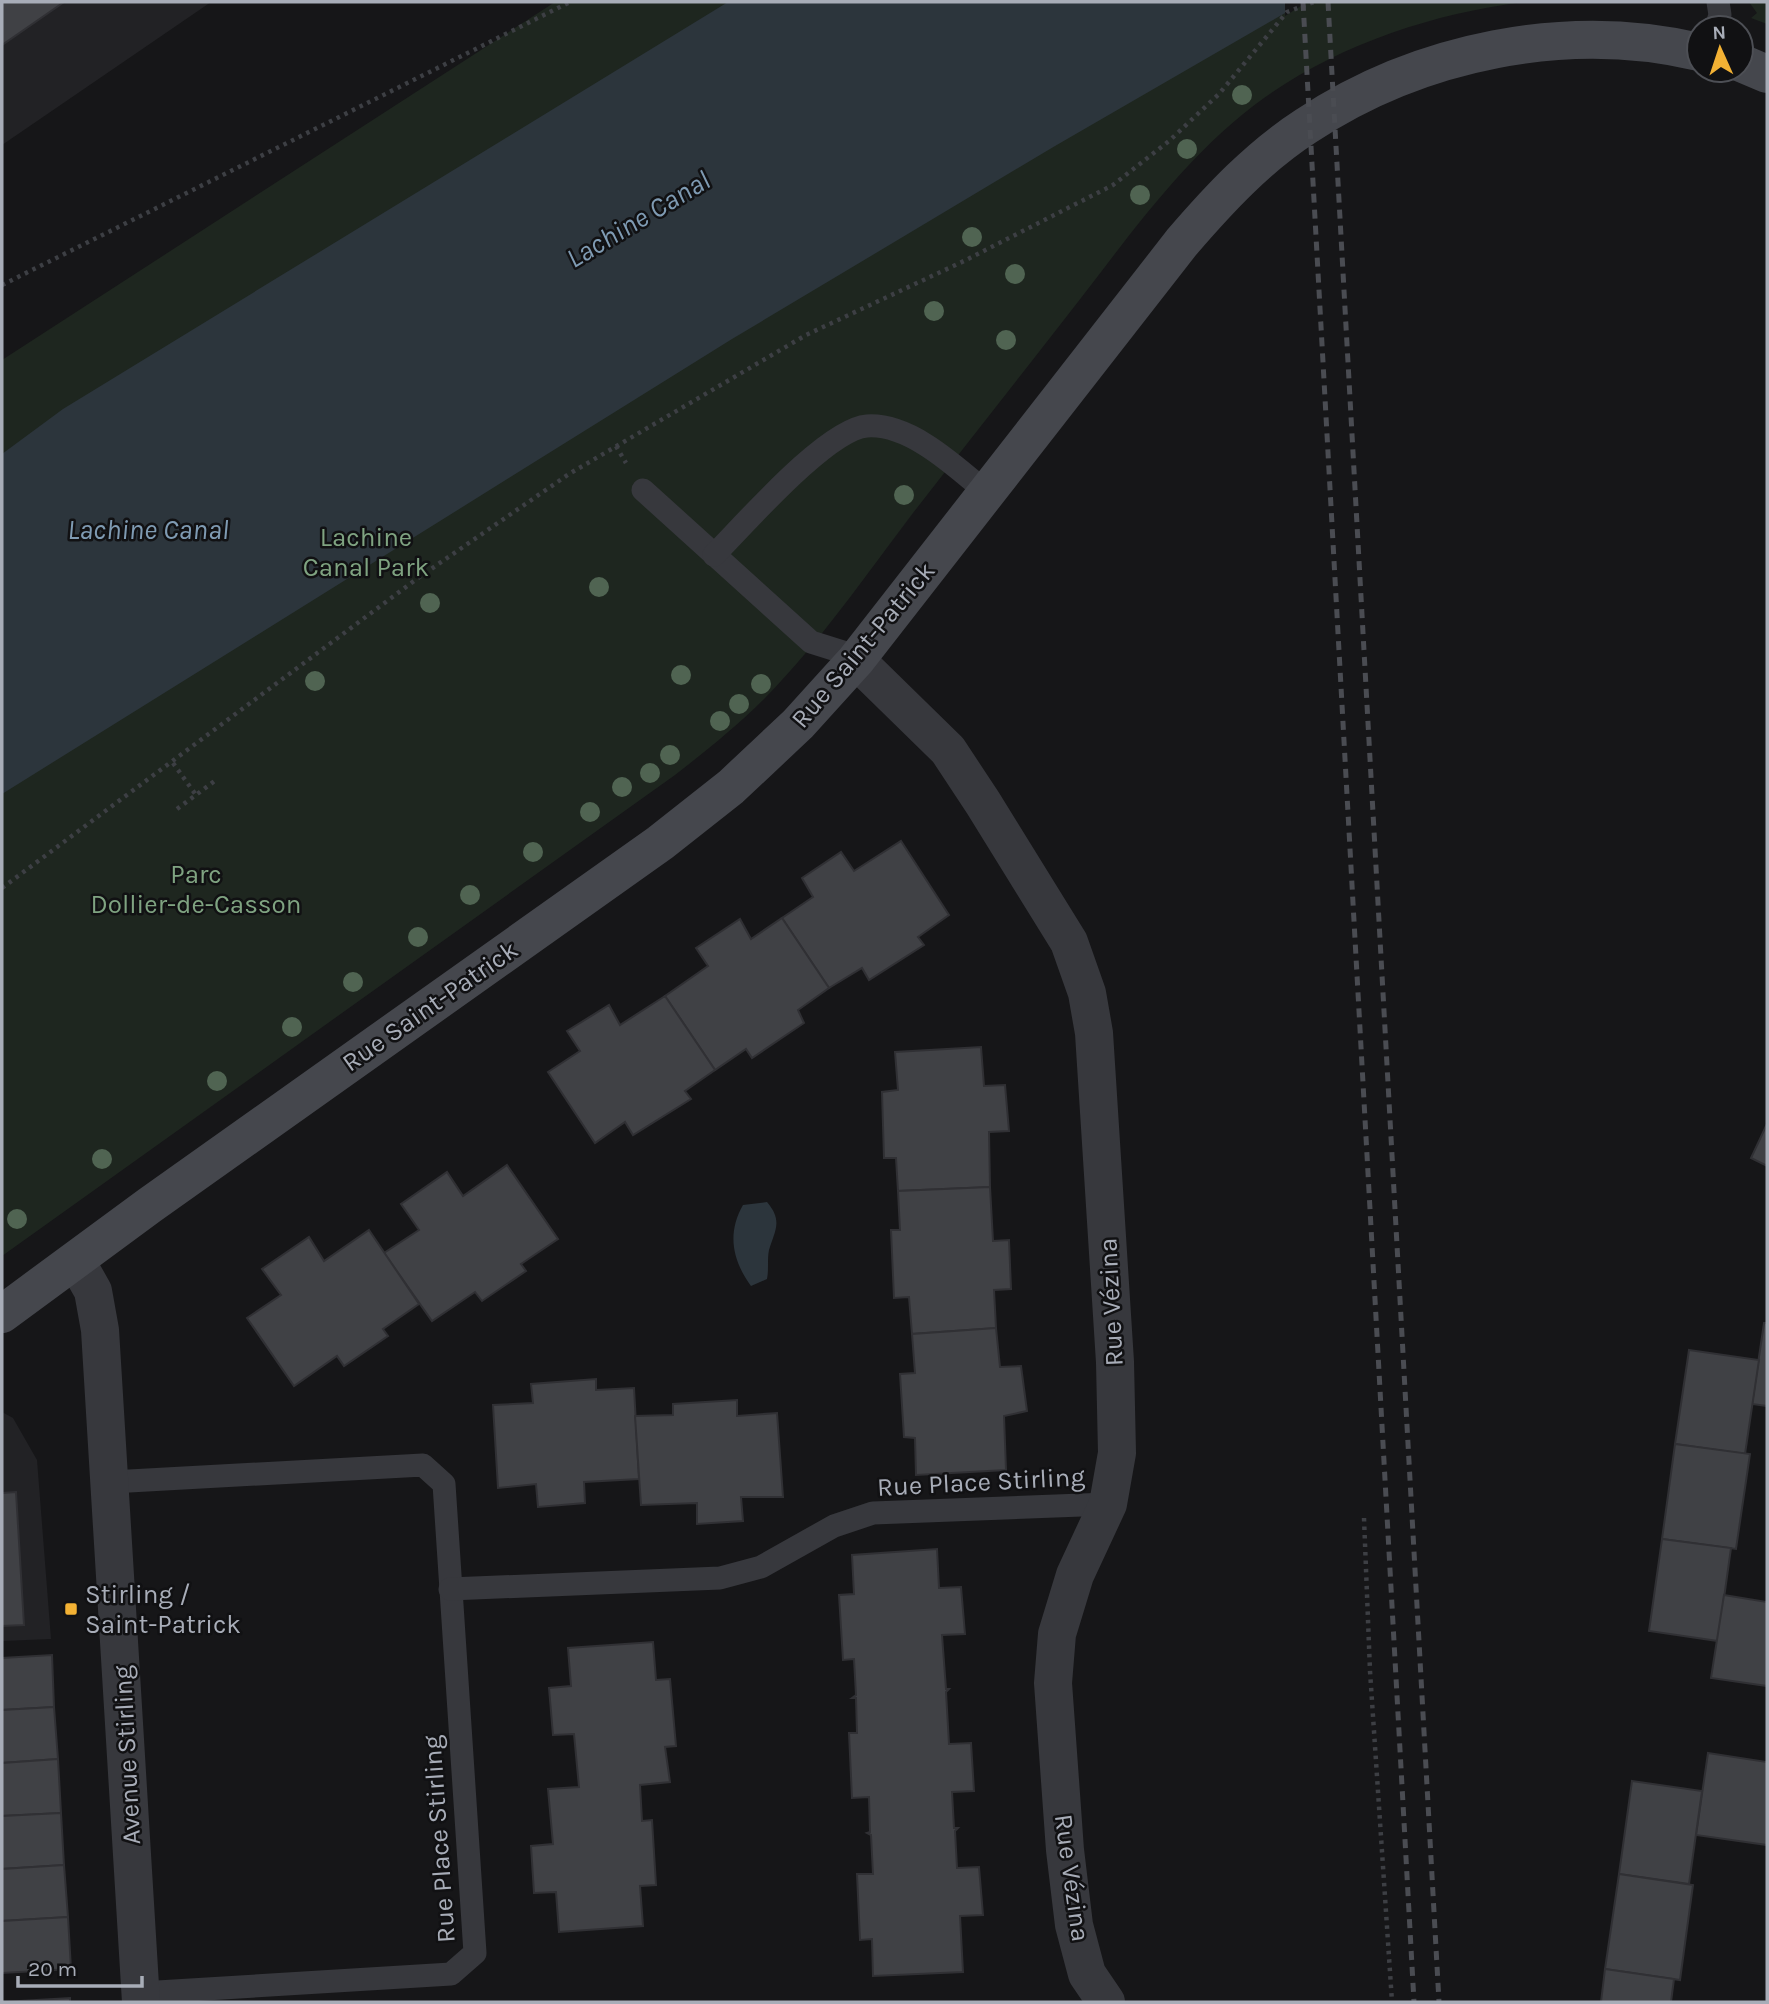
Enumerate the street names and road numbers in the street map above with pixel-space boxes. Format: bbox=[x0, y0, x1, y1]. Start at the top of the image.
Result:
street label: Rue Saint-Patrick bbox=[785, 556, 941, 734]
street label: Rue Saint-Patrick bbox=[336, 934, 524, 1078]
street label: Rue Vézina bbox=[1092, 1237, 1130, 1367]
street label: Rue Place Stirling bbox=[876, 1461, 1086, 1503]
street label: Avenue Stirling bbox=[107, 1664, 147, 1846]
street label: Rue Place Stirling bbox=[416, 1734, 462, 1944]
street label: Rue Vézina bbox=[1048, 1812, 1096, 1944]

